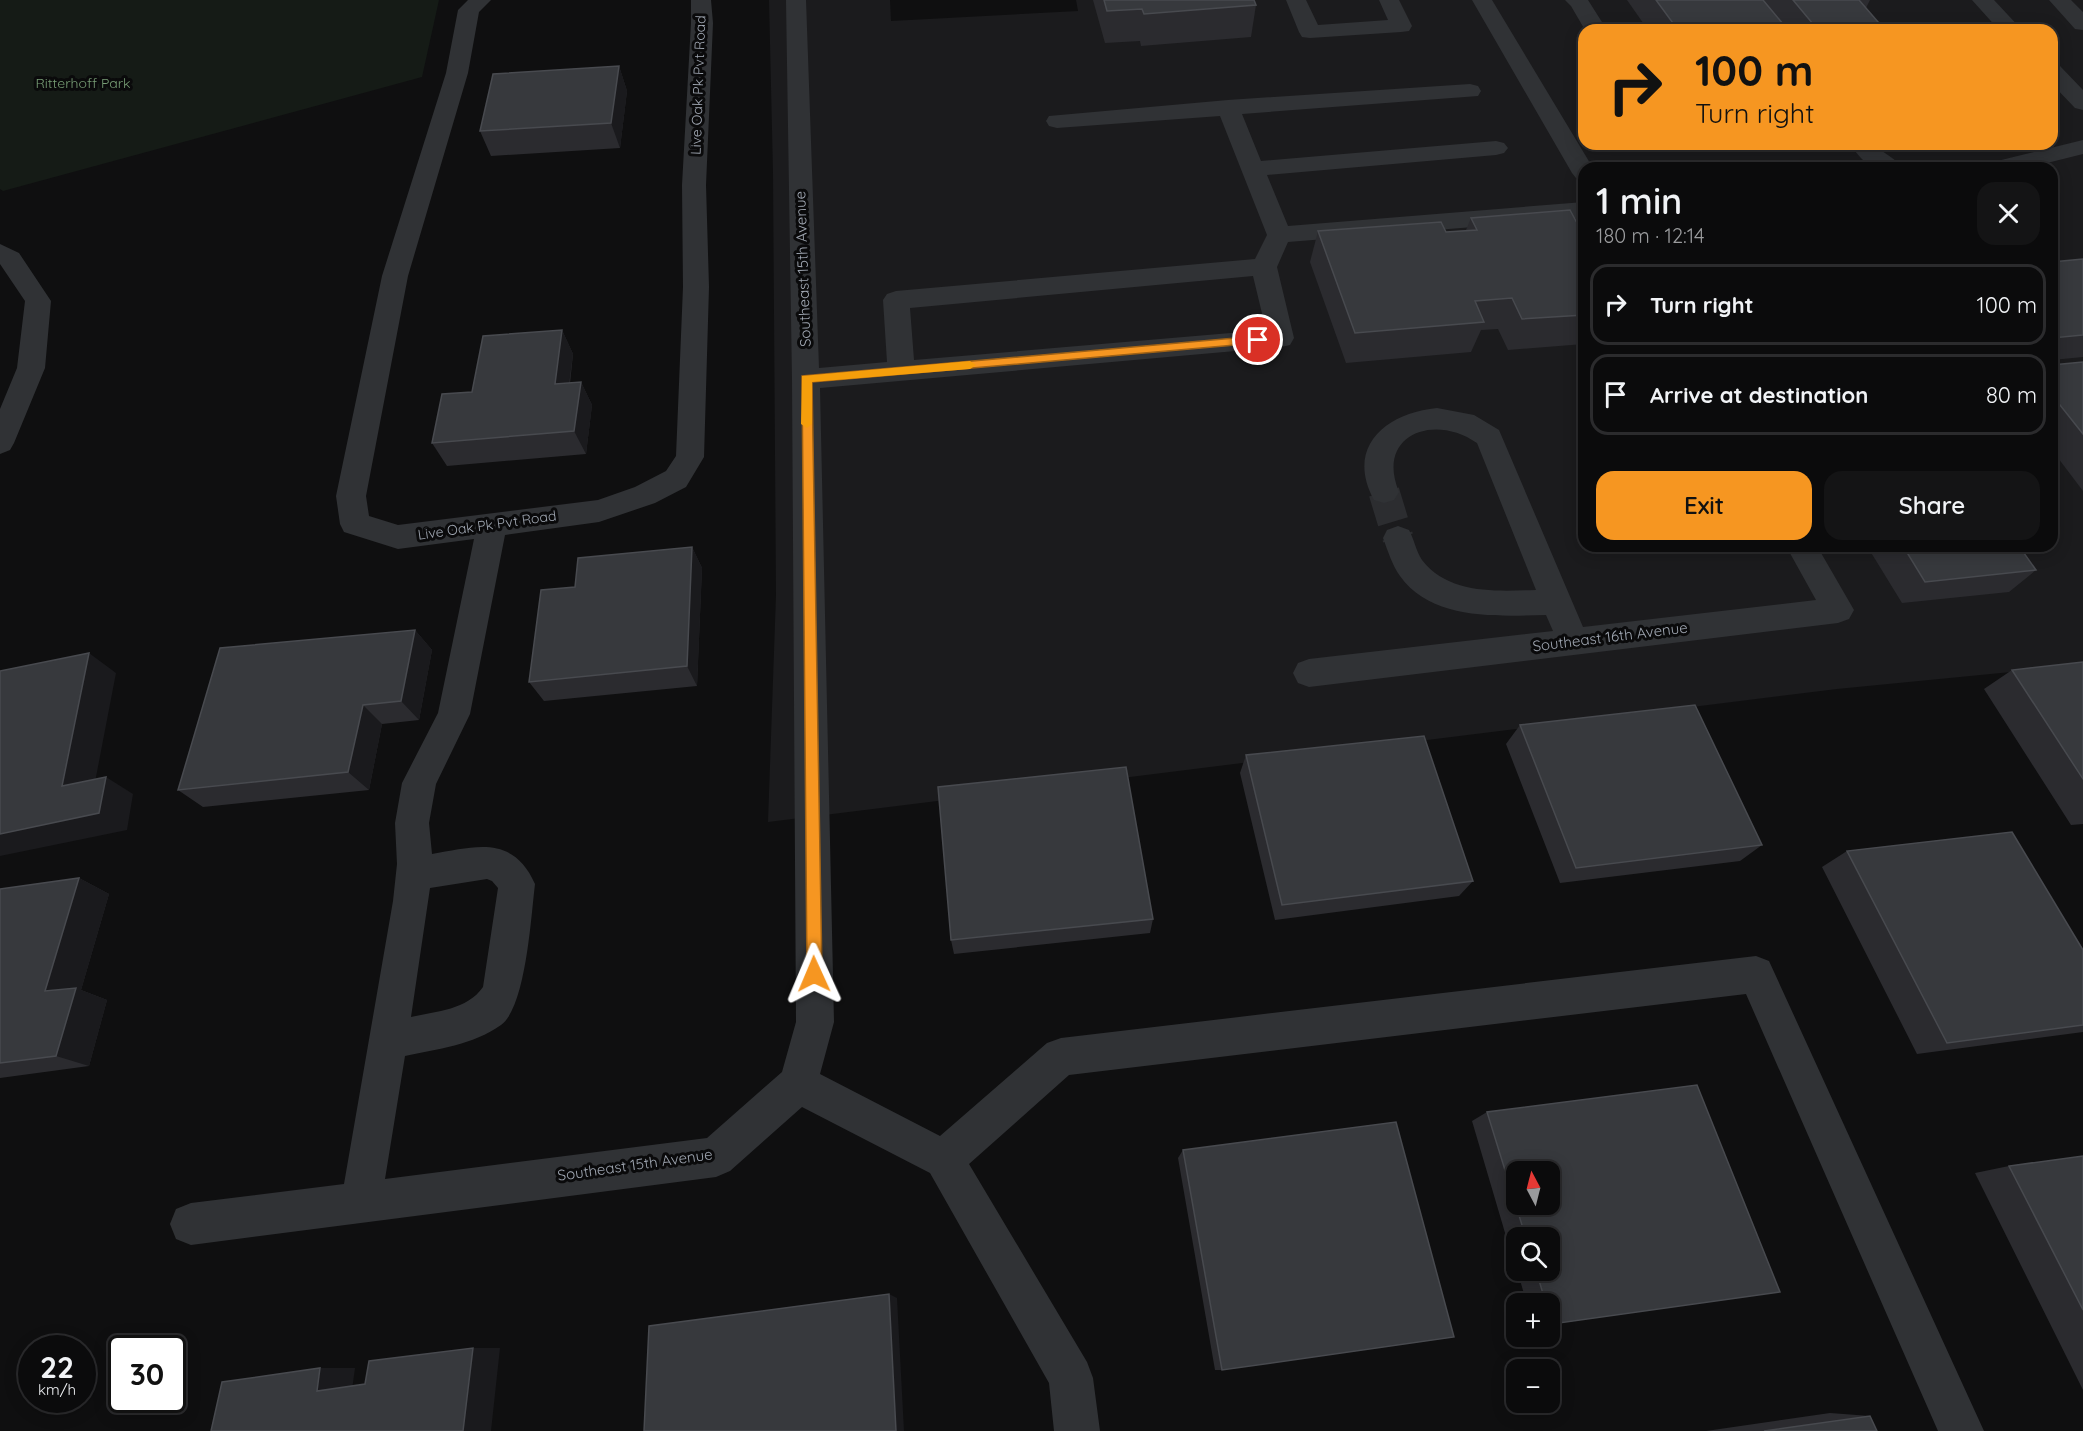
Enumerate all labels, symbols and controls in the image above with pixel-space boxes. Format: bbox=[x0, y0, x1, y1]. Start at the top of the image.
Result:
street label: Live Oak Pk Pvt Road bbox=[687, 15, 709, 155]
text: 100 m bbox=[1695, 44, 1813, 97]
icon: right bbox=[1596, 48, 1674, 126]
park label: Ritterhoff Park bbox=[35, 74, 131, 92]
text: Turn right bbox=[1695, 96, 1814, 130]
text: 1 min bbox=[1596, 178, 1682, 223]
button: close bbox=[1977, 182, 2040, 245]
street label: Southeast 15th Avenue bbox=[790, 191, 815, 347]
text: 180 m · 12:14 bbox=[1596, 223, 1704, 248]
icon: right bbox=[1599, 288, 1632, 321]
text: Turn right bbox=[1650, 291, 1754, 319]
text: 100 m bbox=[1977, 291, 2037, 319]
pin bbox=[1232, 314, 1283, 365]
icon: arrive bbox=[1241, 323, 1274, 356]
icon: arrive bbox=[1599, 378, 1632, 411]
text: Arrive at destination bbox=[1650, 381, 1868, 409]
text: 80 m bbox=[1986, 381, 2037, 409]
button: Exit bbox=[1596, 471, 1812, 540]
button: Share bbox=[1824, 471, 2040, 540]
street label: Live Oak Pk Pvt Road bbox=[417, 506, 557, 544]
street label: Southeast 16th Avenue bbox=[1531, 618, 1689, 655]
position arrow bbox=[782, 942, 846, 1006]
street label: Southeast 15th Avenue bbox=[556, 1144, 714, 1185]
north arrow bbox=[1506, 1161, 1560, 1215]
map controls bbox=[1506, 1161, 1560, 1413]
button: search bbox=[1506, 1227, 1560, 1281]
button: + bbox=[1506, 1293, 1560, 1347]
speed limit sign: 30 bbox=[108, 1335, 186, 1413]
text: 22 bbox=[40, 1348, 74, 1386]
button: − bbox=[1506, 1359, 1560, 1413]
text: km/h bbox=[38, 1380, 76, 1399]

